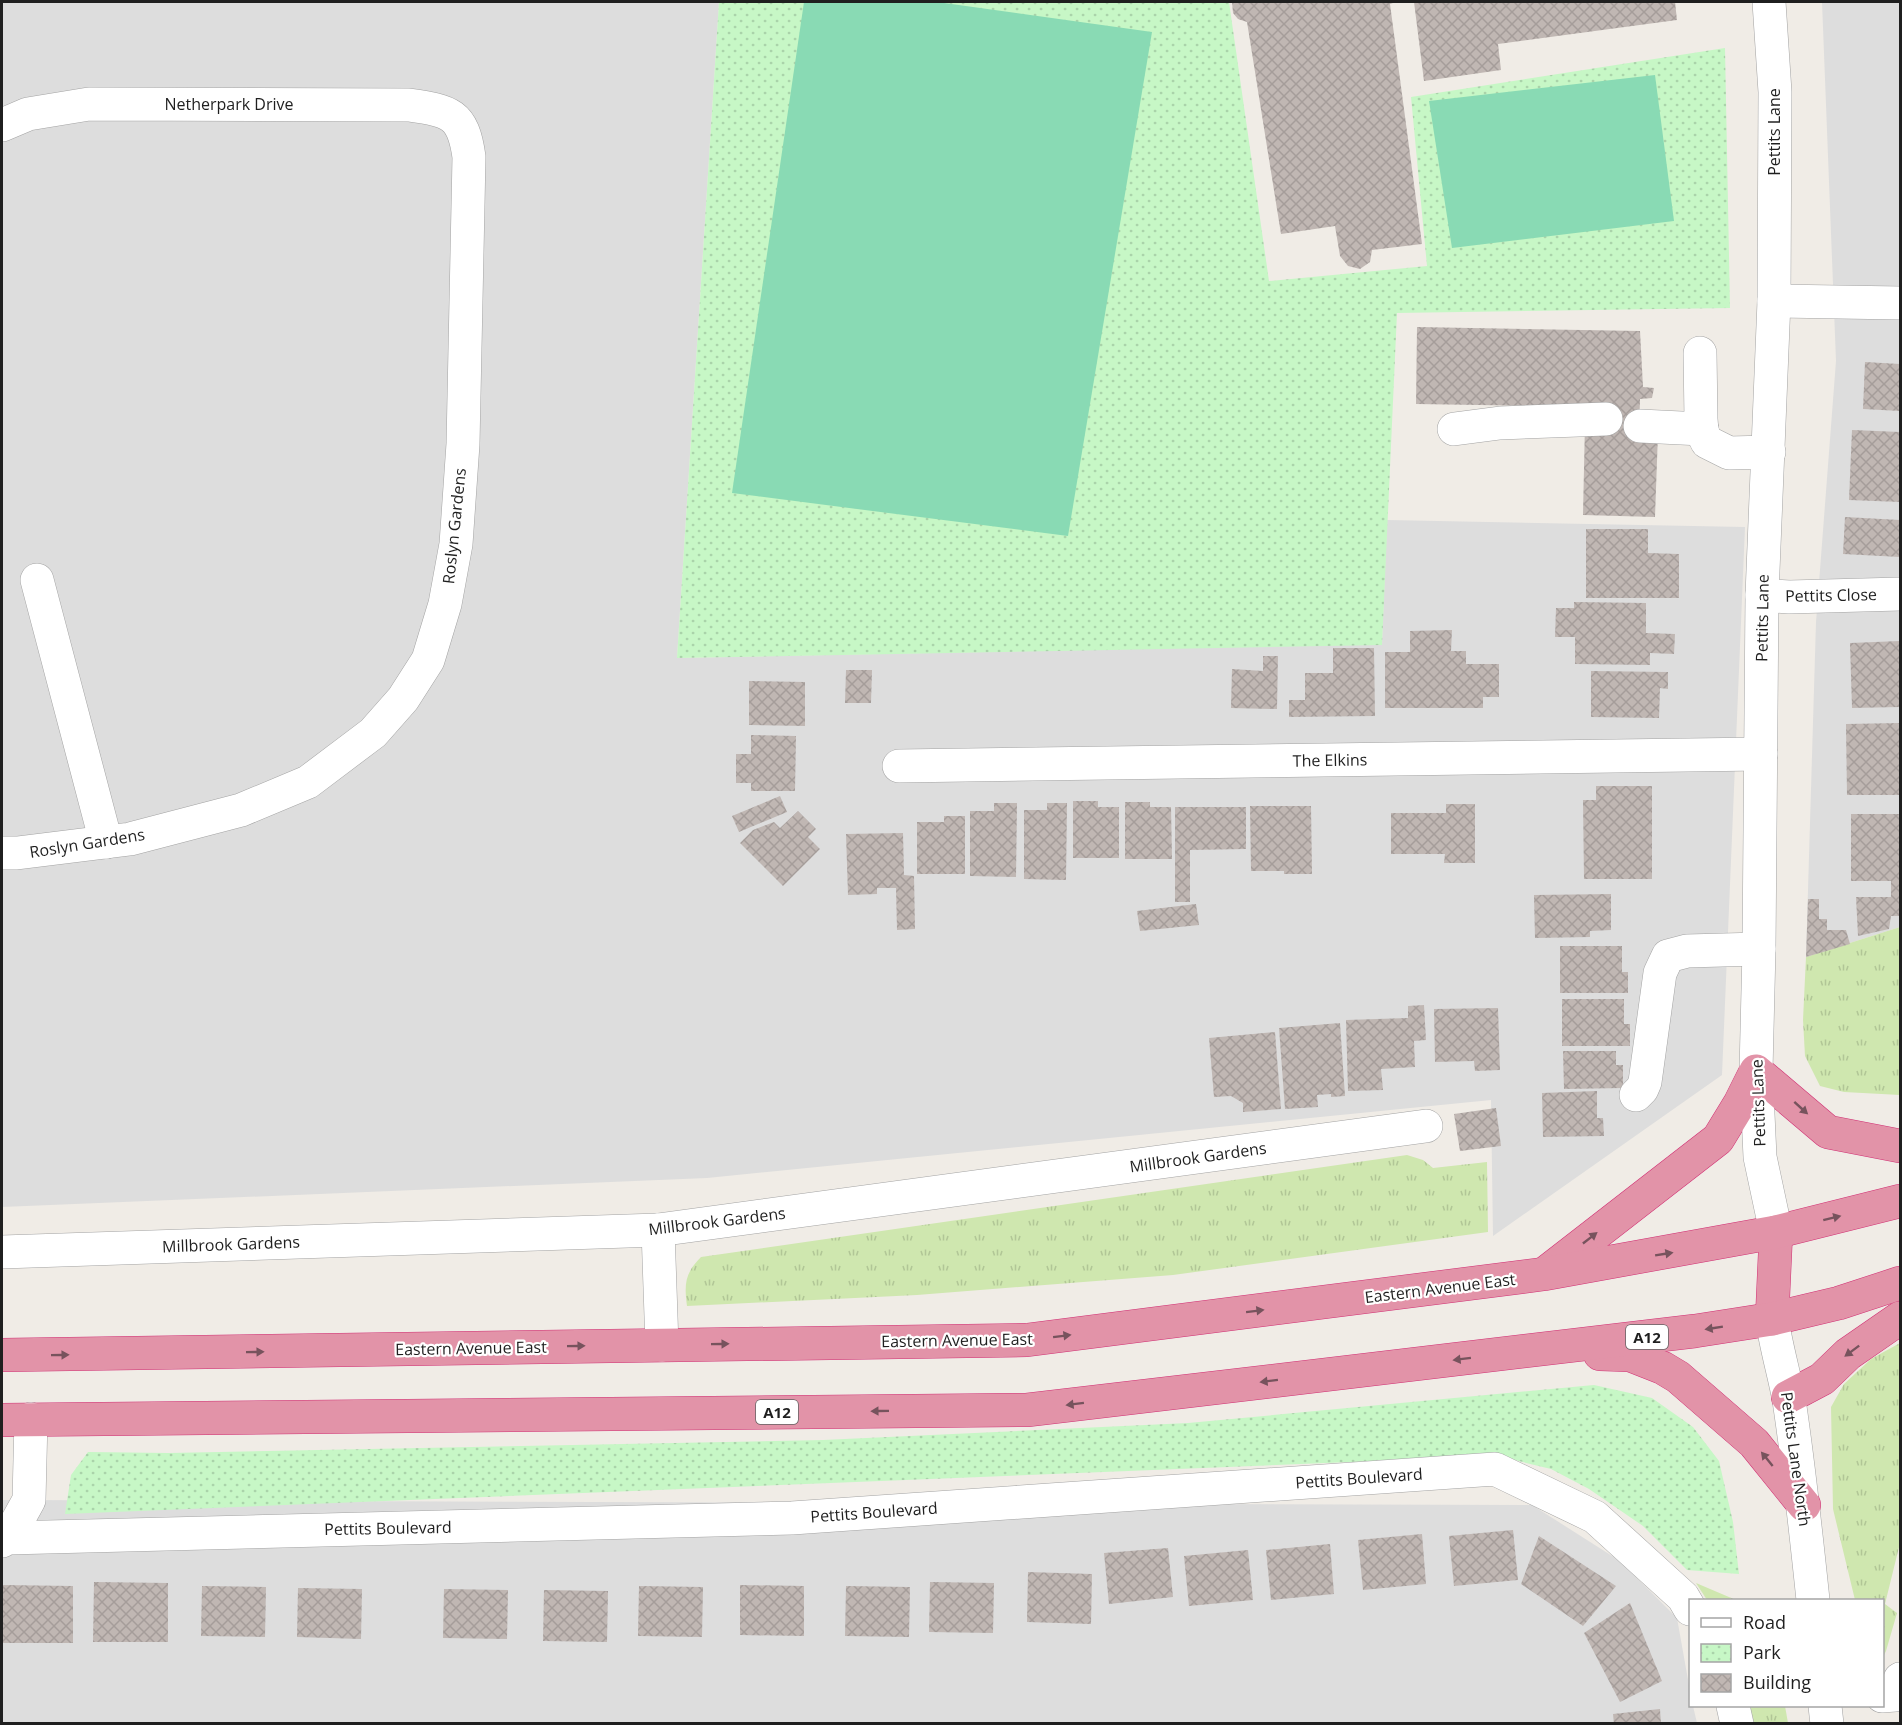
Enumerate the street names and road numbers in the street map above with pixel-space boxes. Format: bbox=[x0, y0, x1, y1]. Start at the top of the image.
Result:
street label: Pettits Lane bbox=[1763, 88, 1785, 176]
street label: Netherpark Drive bbox=[164, 93, 294, 115]
street label: Roslyn Gardens bbox=[437, 467, 471, 585]
street label: Pettits Lane bbox=[1750, 574, 1774, 662]
street label: Pettits Close bbox=[1785, 583, 1877, 607]
street label: The Elkins bbox=[1293, 748, 1367, 772]
street label: Roslyn Gardens bbox=[28, 823, 146, 863]
street label: Pettits Lane bbox=[1745, 1059, 1771, 1147]
street label: Millbrook Gardens bbox=[1128, 1137, 1268, 1177]
street label: Millbrook Gardens bbox=[647, 1202, 787, 1240]
street label: Millbrook Gardens bbox=[162, 1231, 300, 1257]
street label: Eastern Avenue East bbox=[1363, 1268, 1517, 1308]
road number: A12 bbox=[1626, 1325, 1668, 1349]
street label: Eastern Avenue East bbox=[881, 1328, 1033, 1352]
street label: Eastern Avenue East bbox=[395, 1336, 547, 1360]
street label: Pettits Lane North bbox=[1776, 1390, 1816, 1528]
road number: A12 bbox=[756, 1400, 798, 1424]
street label: Pettits Boulevard bbox=[1295, 1463, 1423, 1493]
street label: Pettits Boulevard bbox=[810, 1497, 938, 1527]
street label: Pettits Boulevard bbox=[324, 1516, 452, 1540]

